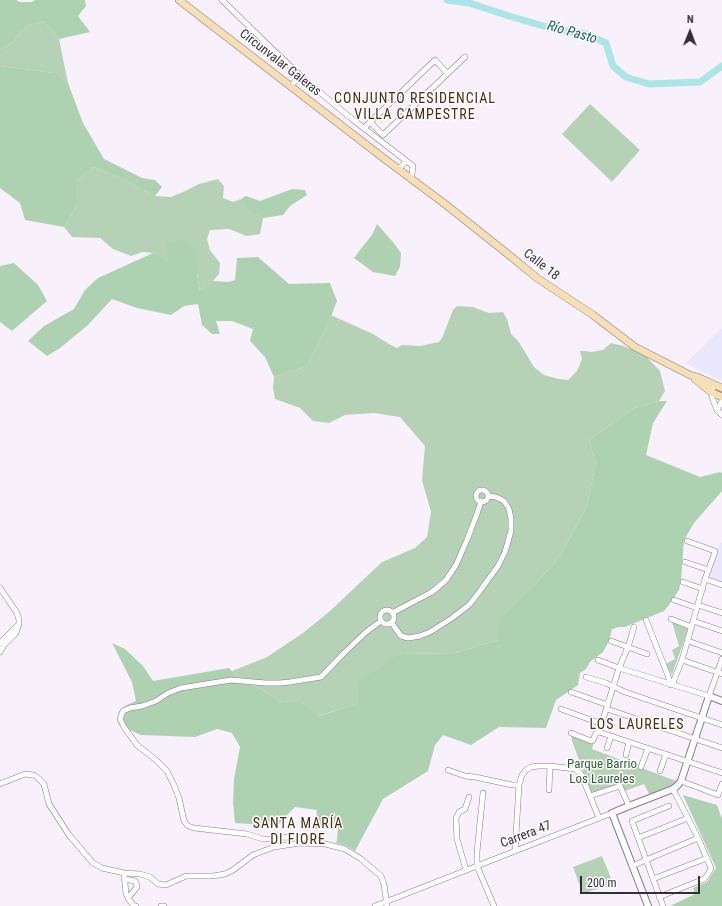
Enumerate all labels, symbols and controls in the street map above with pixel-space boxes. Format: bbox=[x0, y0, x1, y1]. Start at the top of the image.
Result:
north arrow bbox=[670, 12, 710, 52]
text: N bbox=[687, 13, 694, 26]
water label: Río Pasto bbox=[545, 18, 599, 48]
street label: Circunvalar Galeras bbox=[236, 26, 324, 100]
district label: CONJUNTO RESIDENCIAL VILLA CAMPESTRE bbox=[334, 91, 496, 124]
street label: Calle 18 bbox=[520, 246, 562, 284]
district label: LOS LAURELES bbox=[590, 717, 684, 733]
park label: Parque Barrio Los Laureles bbox=[567, 757, 637, 788]
district label: SANTA MARÍA DI FIORE bbox=[253, 816, 343, 848]
street label: Carrera 47 bbox=[498, 818, 554, 852]
scale bar bbox=[582, 868, 702, 894]
text: 200 m bbox=[587, 876, 617, 890]

